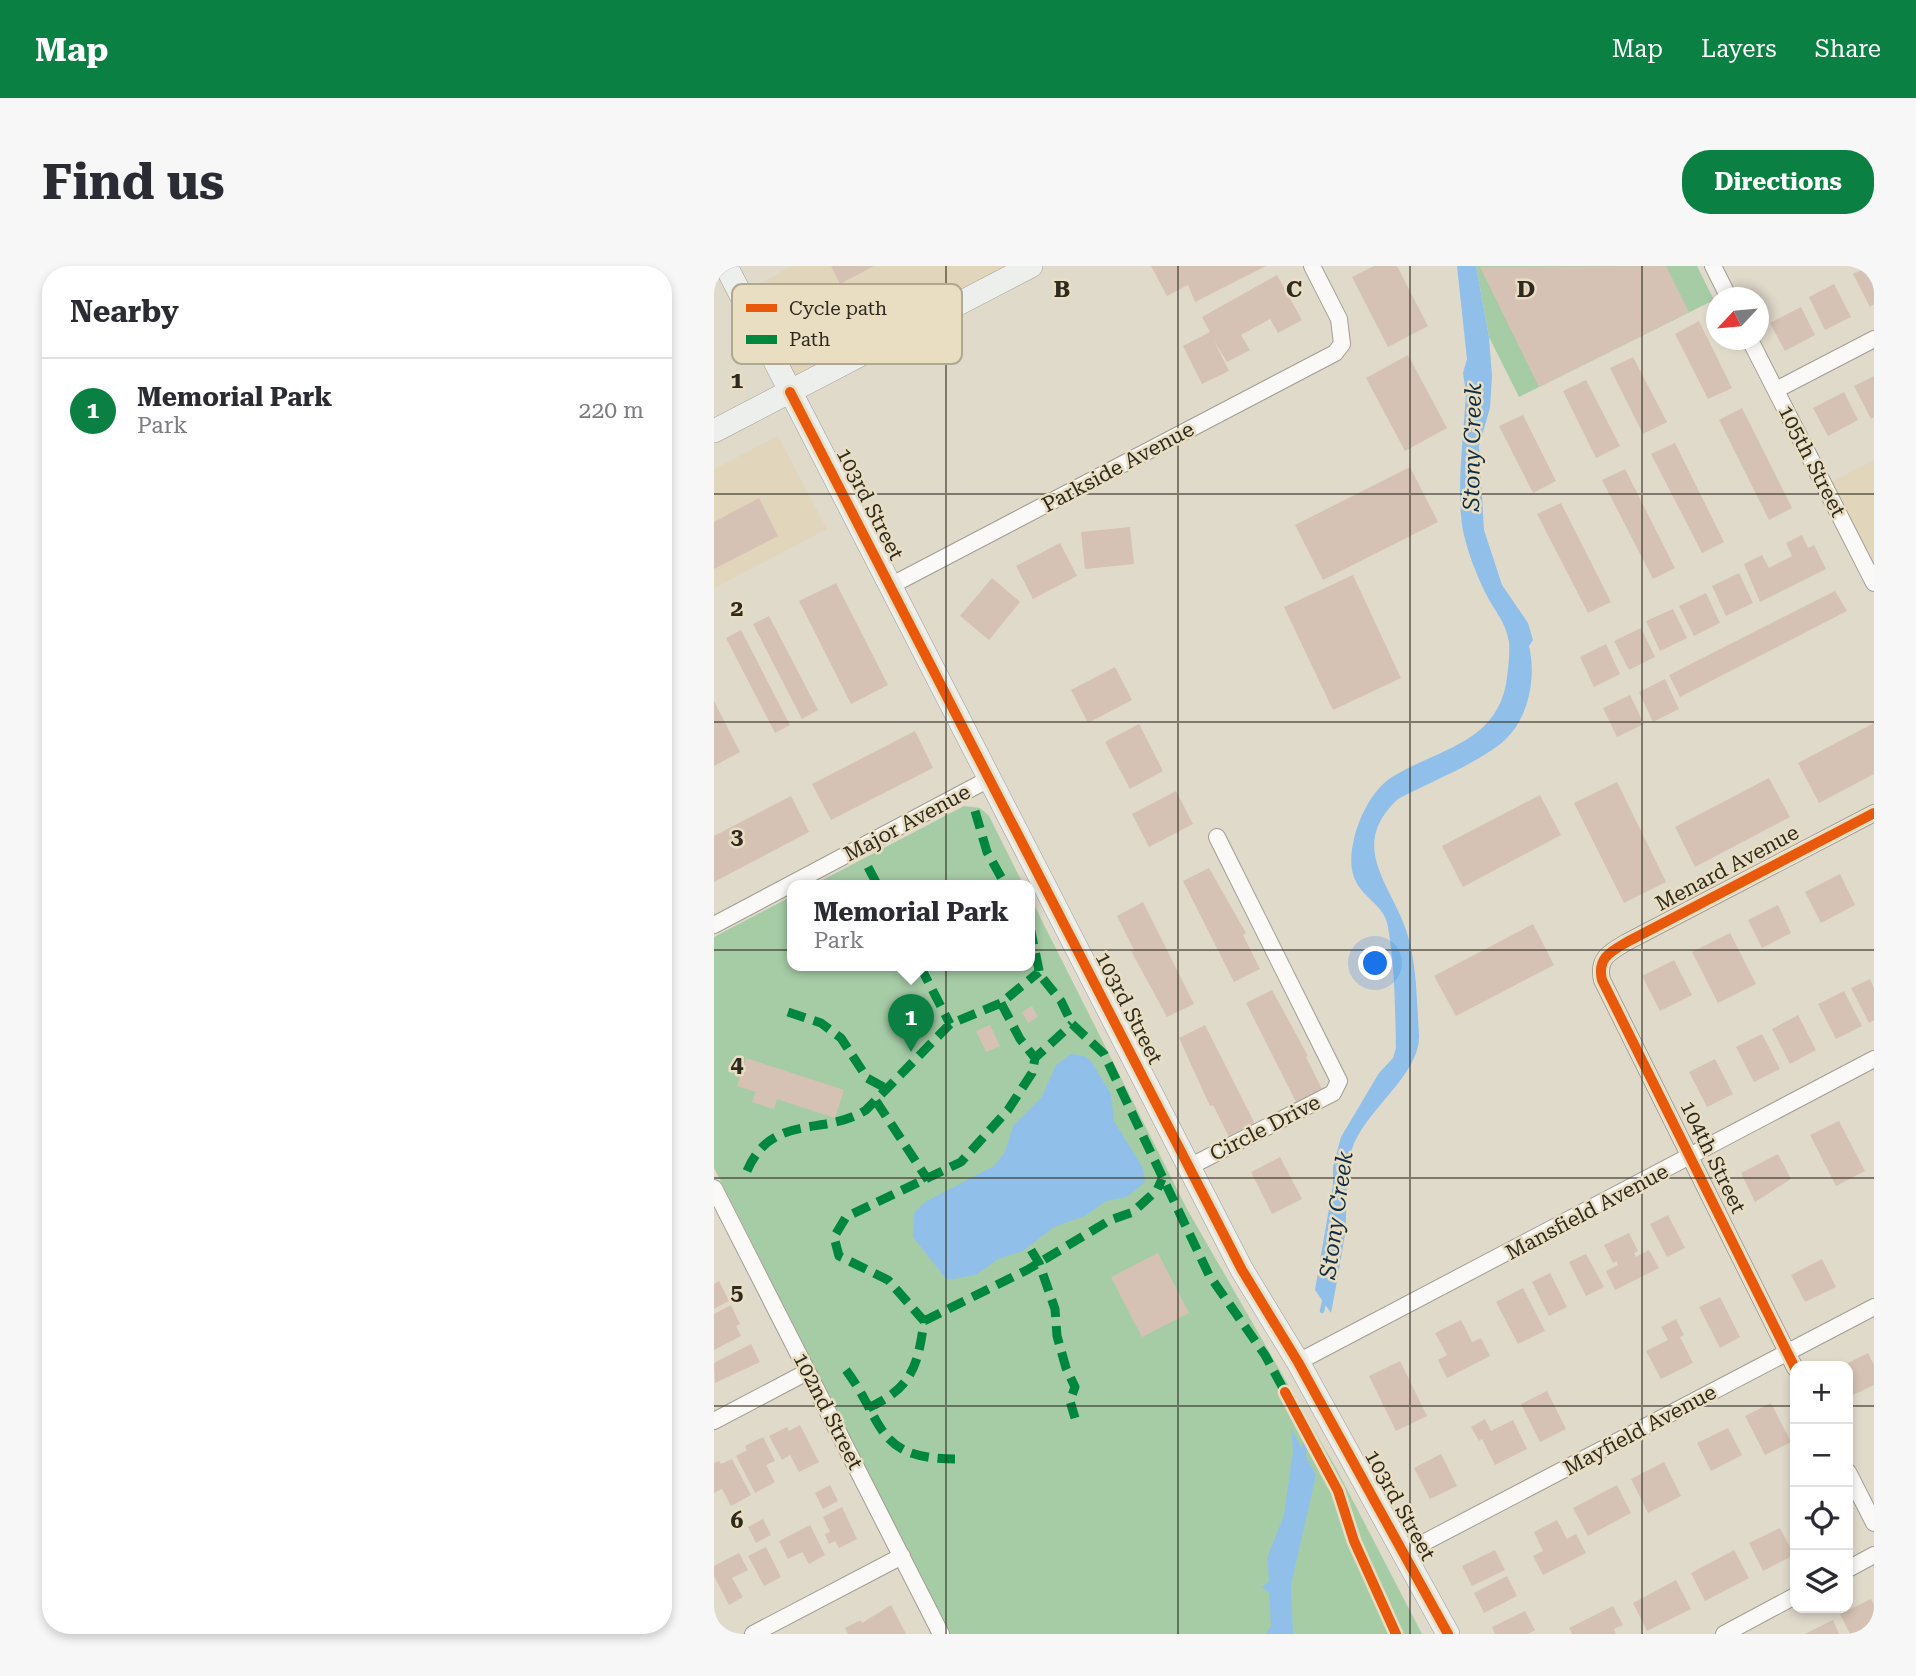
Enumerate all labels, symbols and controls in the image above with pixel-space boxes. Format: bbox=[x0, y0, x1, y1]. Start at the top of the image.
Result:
text: Map bbox=[35, 30, 109, 69]
text: Map bbox=[1612, 35, 1663, 63]
text: Layers bbox=[1701, 35, 1777, 63]
text: Share bbox=[1815, 35, 1881, 63]
button: Directions bbox=[1682, 150, 1874, 214]
text: Find us bbox=[42, 154, 225, 211]
text: B bbox=[1054, 276, 1070, 303]
text: C bbox=[1286, 276, 1302, 303]
text: D bbox=[1517, 276, 1535, 303]
legend bbox=[732, 284, 962, 364]
north arrow bbox=[1706, 287, 1769, 350]
text: Nearby bbox=[70, 294, 179, 329]
text: Cycle path bbox=[789, 297, 887, 320]
text: Path bbox=[789, 328, 830, 351]
text: 1 bbox=[731, 367, 744, 394]
text: Memorial Park bbox=[137, 382, 332, 412]
water label: Stony Creek bbox=[1458, 382, 1487, 512]
text: 1 bbox=[87, 397, 99, 424]
text: 220 m bbox=[579, 397, 644, 424]
street label: 105th Street bbox=[1774, 401, 1851, 521]
text: Park bbox=[137, 412, 188, 439]
street label: Parkside Avenue bbox=[1038, 417, 1198, 517]
street label: 103rd Street bbox=[831, 444, 909, 564]
text: 2 bbox=[731, 595, 743, 622]
street label: Major Avenue bbox=[840, 780, 974, 866]
street label: Menard Avenue bbox=[1651, 820, 1803, 916]
text: 3 bbox=[731, 823, 744, 850]
popup bbox=[787, 880, 1035, 971]
text: Memorial Park bbox=[813, 897, 1009, 927]
text: Park bbox=[813, 927, 864, 954]
your location bbox=[1358, 946, 1392, 980]
street label: 103rd Street bbox=[1090, 948, 1168, 1068]
pin: 1 bbox=[888, 994, 934, 1052]
text: 4 bbox=[731, 1051, 744, 1078]
street label: Circle Drive bbox=[1206, 1090, 1324, 1166]
street label: 104th Street bbox=[1675, 1097, 1751, 1217]
water label: Stony Creek bbox=[1314, 1149, 1359, 1281]
street label: Mansfield Avenue bbox=[1502, 1159, 1672, 1265]
text: 5 bbox=[731, 1279, 744, 1306]
street label: 102nd Street bbox=[788, 1349, 868, 1474]
map controls bbox=[1790, 1361, 1853, 1613]
button: + bbox=[1790, 1361, 1853, 1424]
street label: Mayfield Avenue bbox=[1560, 1380, 1720, 1480]
button: − bbox=[1790, 1424, 1853, 1487]
street label: 103rd Street bbox=[1360, 1446, 1440, 1565]
button: locate bbox=[1790, 1487, 1853, 1550]
text: 6 bbox=[731, 1507, 744, 1534]
button: layers bbox=[1790, 1550, 1853, 1613]

